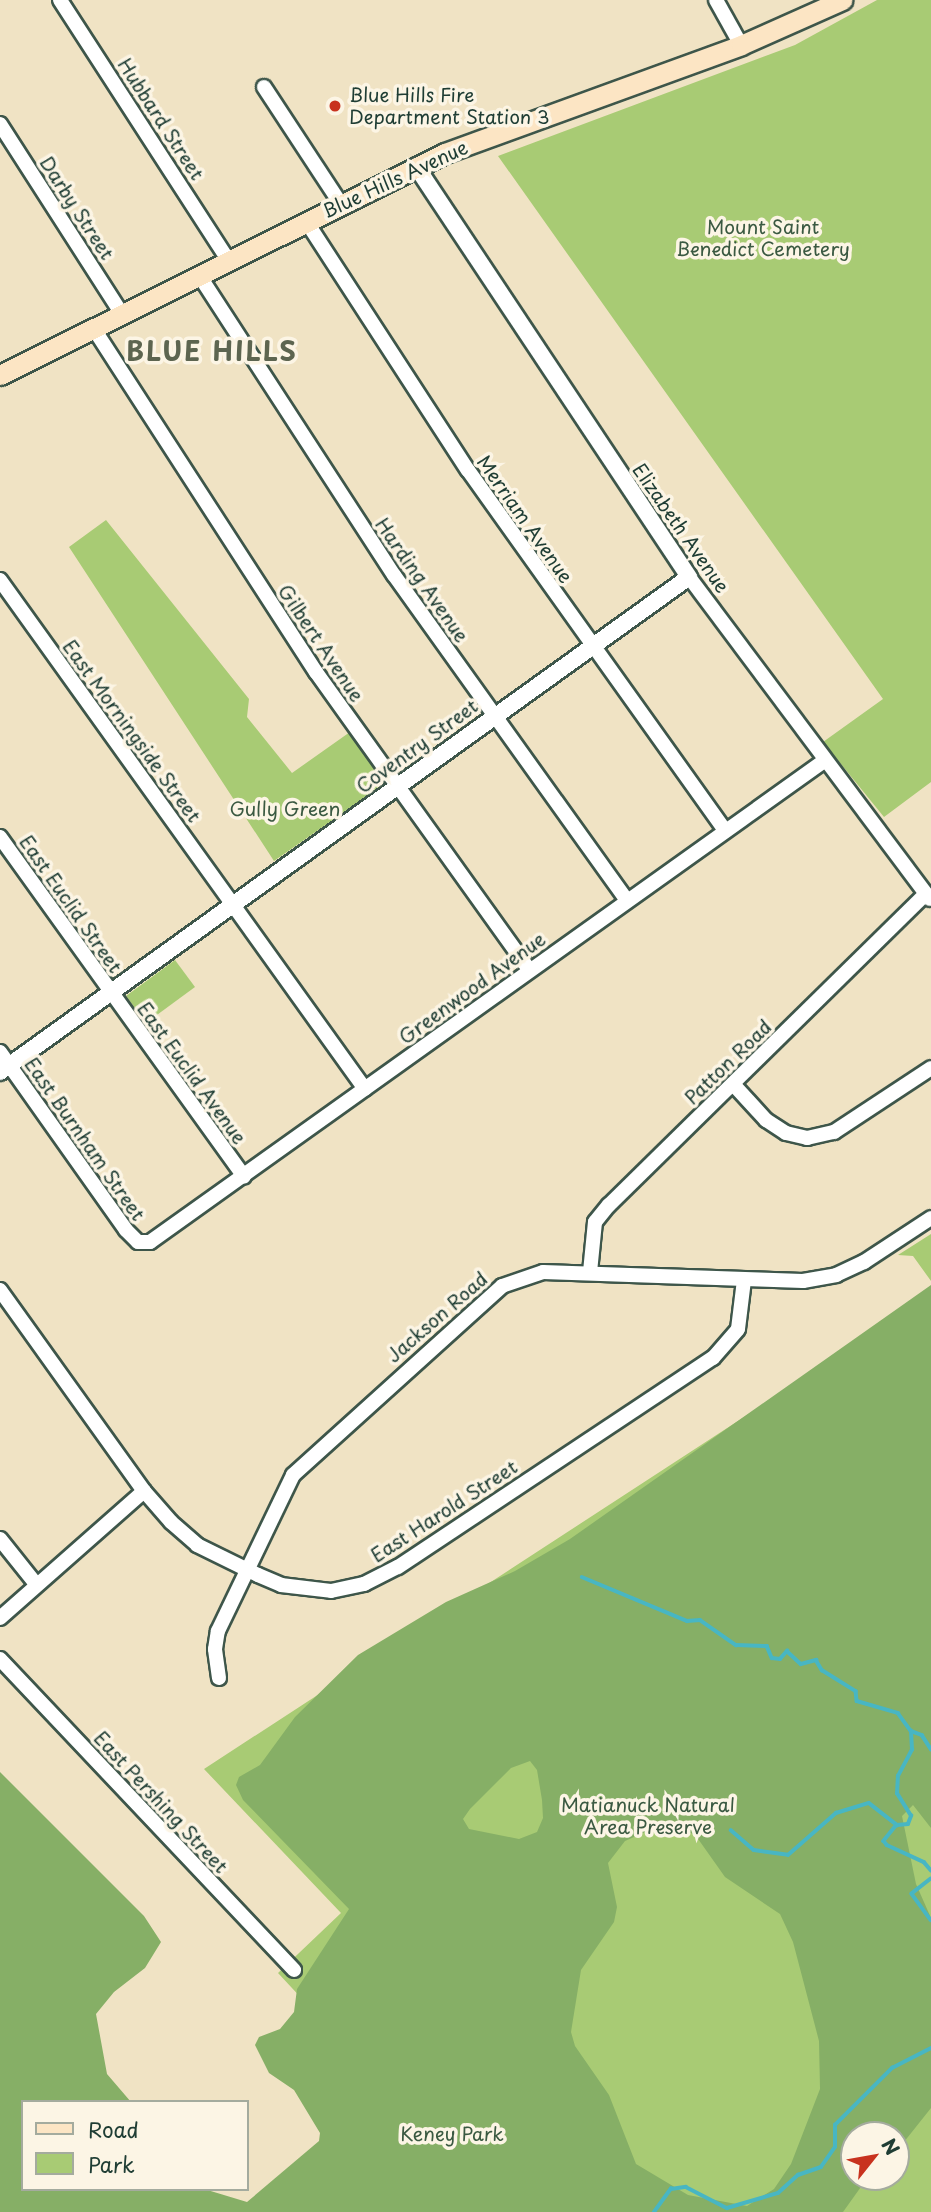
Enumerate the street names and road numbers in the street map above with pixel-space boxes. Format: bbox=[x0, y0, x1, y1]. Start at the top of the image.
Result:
street label: Hubbard Street bbox=[113, 53, 209, 185]
street label: Blue Hills Avenue bbox=[319, 136, 471, 222]
street label: Darby Street bbox=[35, 151, 119, 265]
street label: Merriam Avenue bbox=[473, 451, 577, 587]
street label: Elizabeth Avenue bbox=[627, 458, 735, 598]
street label: Harding Avenue bbox=[371, 514, 473, 646]
street label: Gilbert Avenue bbox=[274, 580, 368, 706]
street label: East Morningside Street bbox=[58, 635, 206, 827]
street label: Coventry Street bbox=[351, 694, 483, 798]
street label: East Euclid Street bbox=[15, 831, 127, 977]
street label: Greenwood Avenue bbox=[394, 927, 550, 1049]
street label: East Euclid Avenue bbox=[132, 997, 252, 1149]
street label: Patton Road bbox=[680, 1015, 776, 1109]
street label: East Burnham Street bbox=[20, 1053, 150, 1225]
street label: Jackson Road bbox=[382, 1267, 492, 1367]
street label: East Harold Street bbox=[366, 1455, 522, 1567]
street label: East Pershing Street bbox=[89, 1726, 233, 1878]

